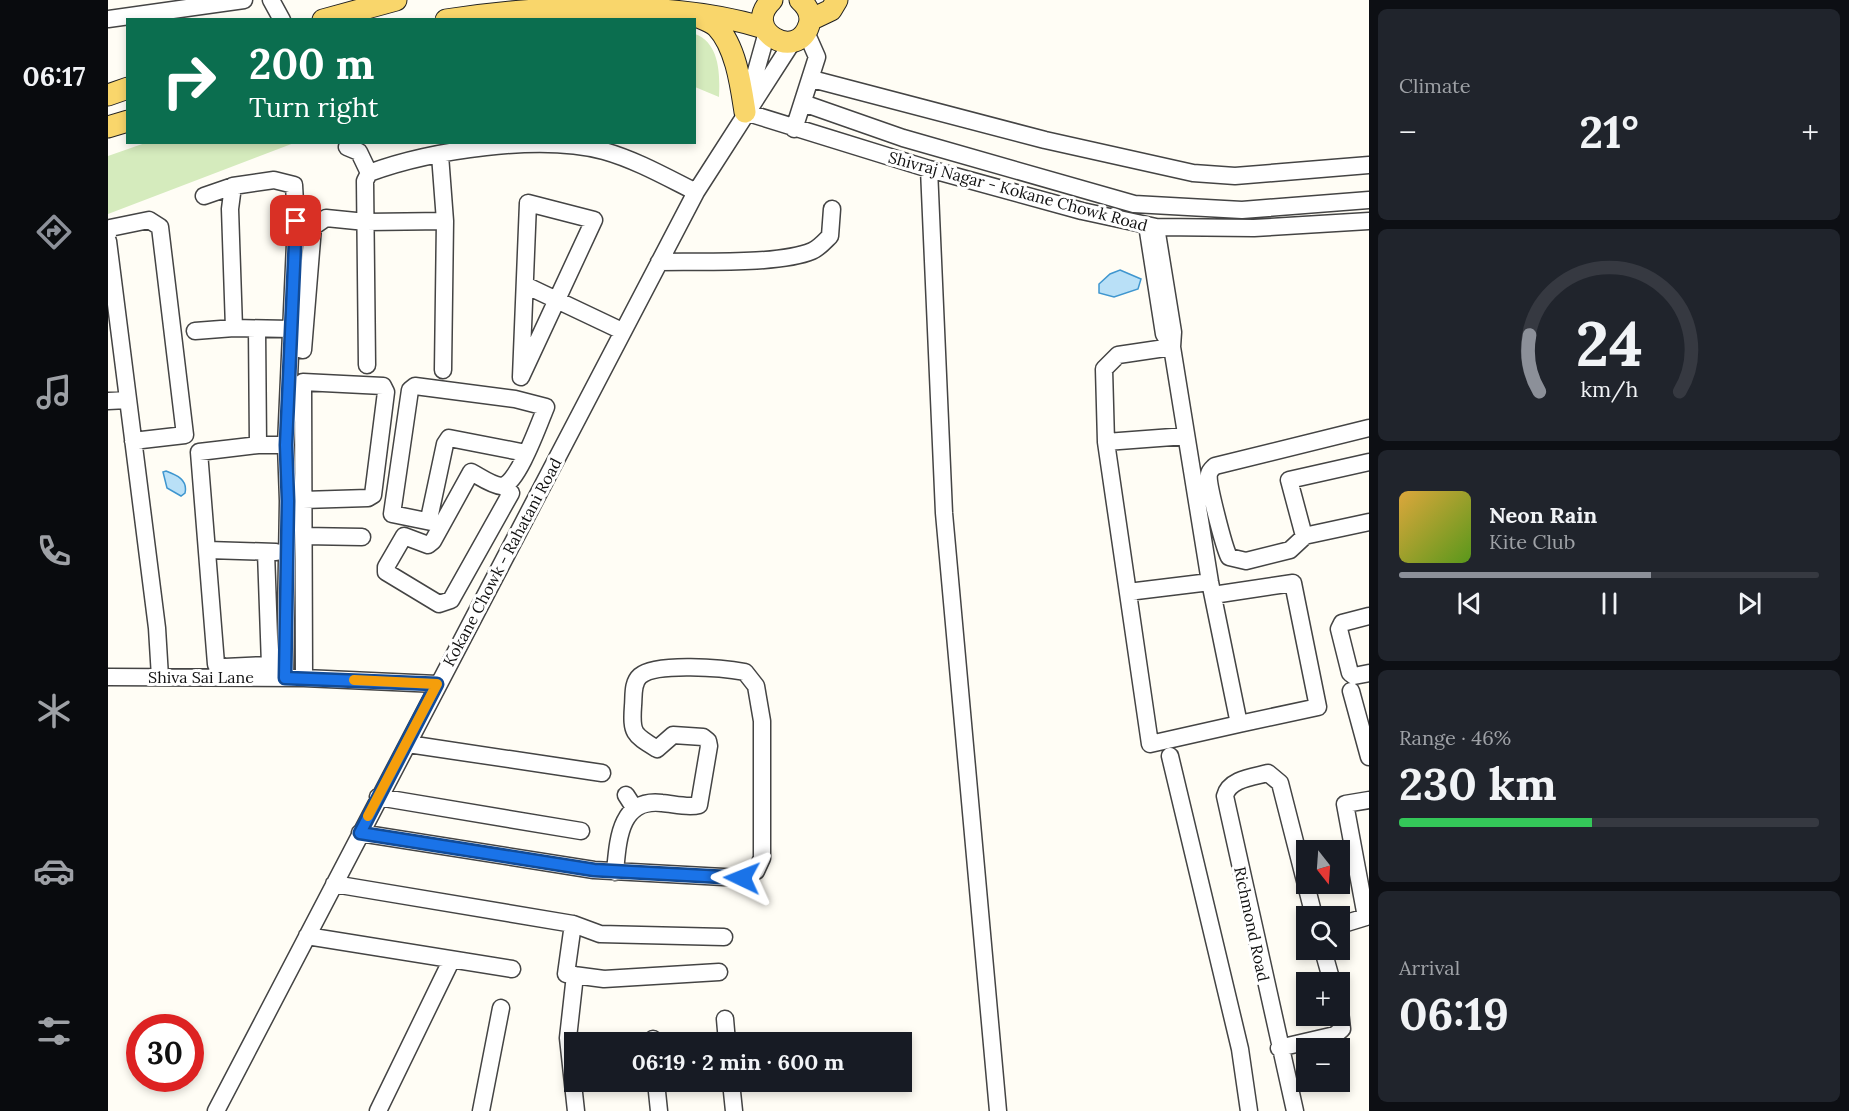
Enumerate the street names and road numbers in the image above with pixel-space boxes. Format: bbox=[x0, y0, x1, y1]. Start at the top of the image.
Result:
street label: Shivraj Nagar - Kokane Chowk Road bbox=[886, 147, 1150, 235]
street label: Kokane Chowk - Rahatani Road bbox=[438, 454, 566, 670]
street label: Shiva Sai Lane bbox=[148, 667, 254, 687]
street label: Richmond Road bbox=[1230, 865, 1274, 984]

